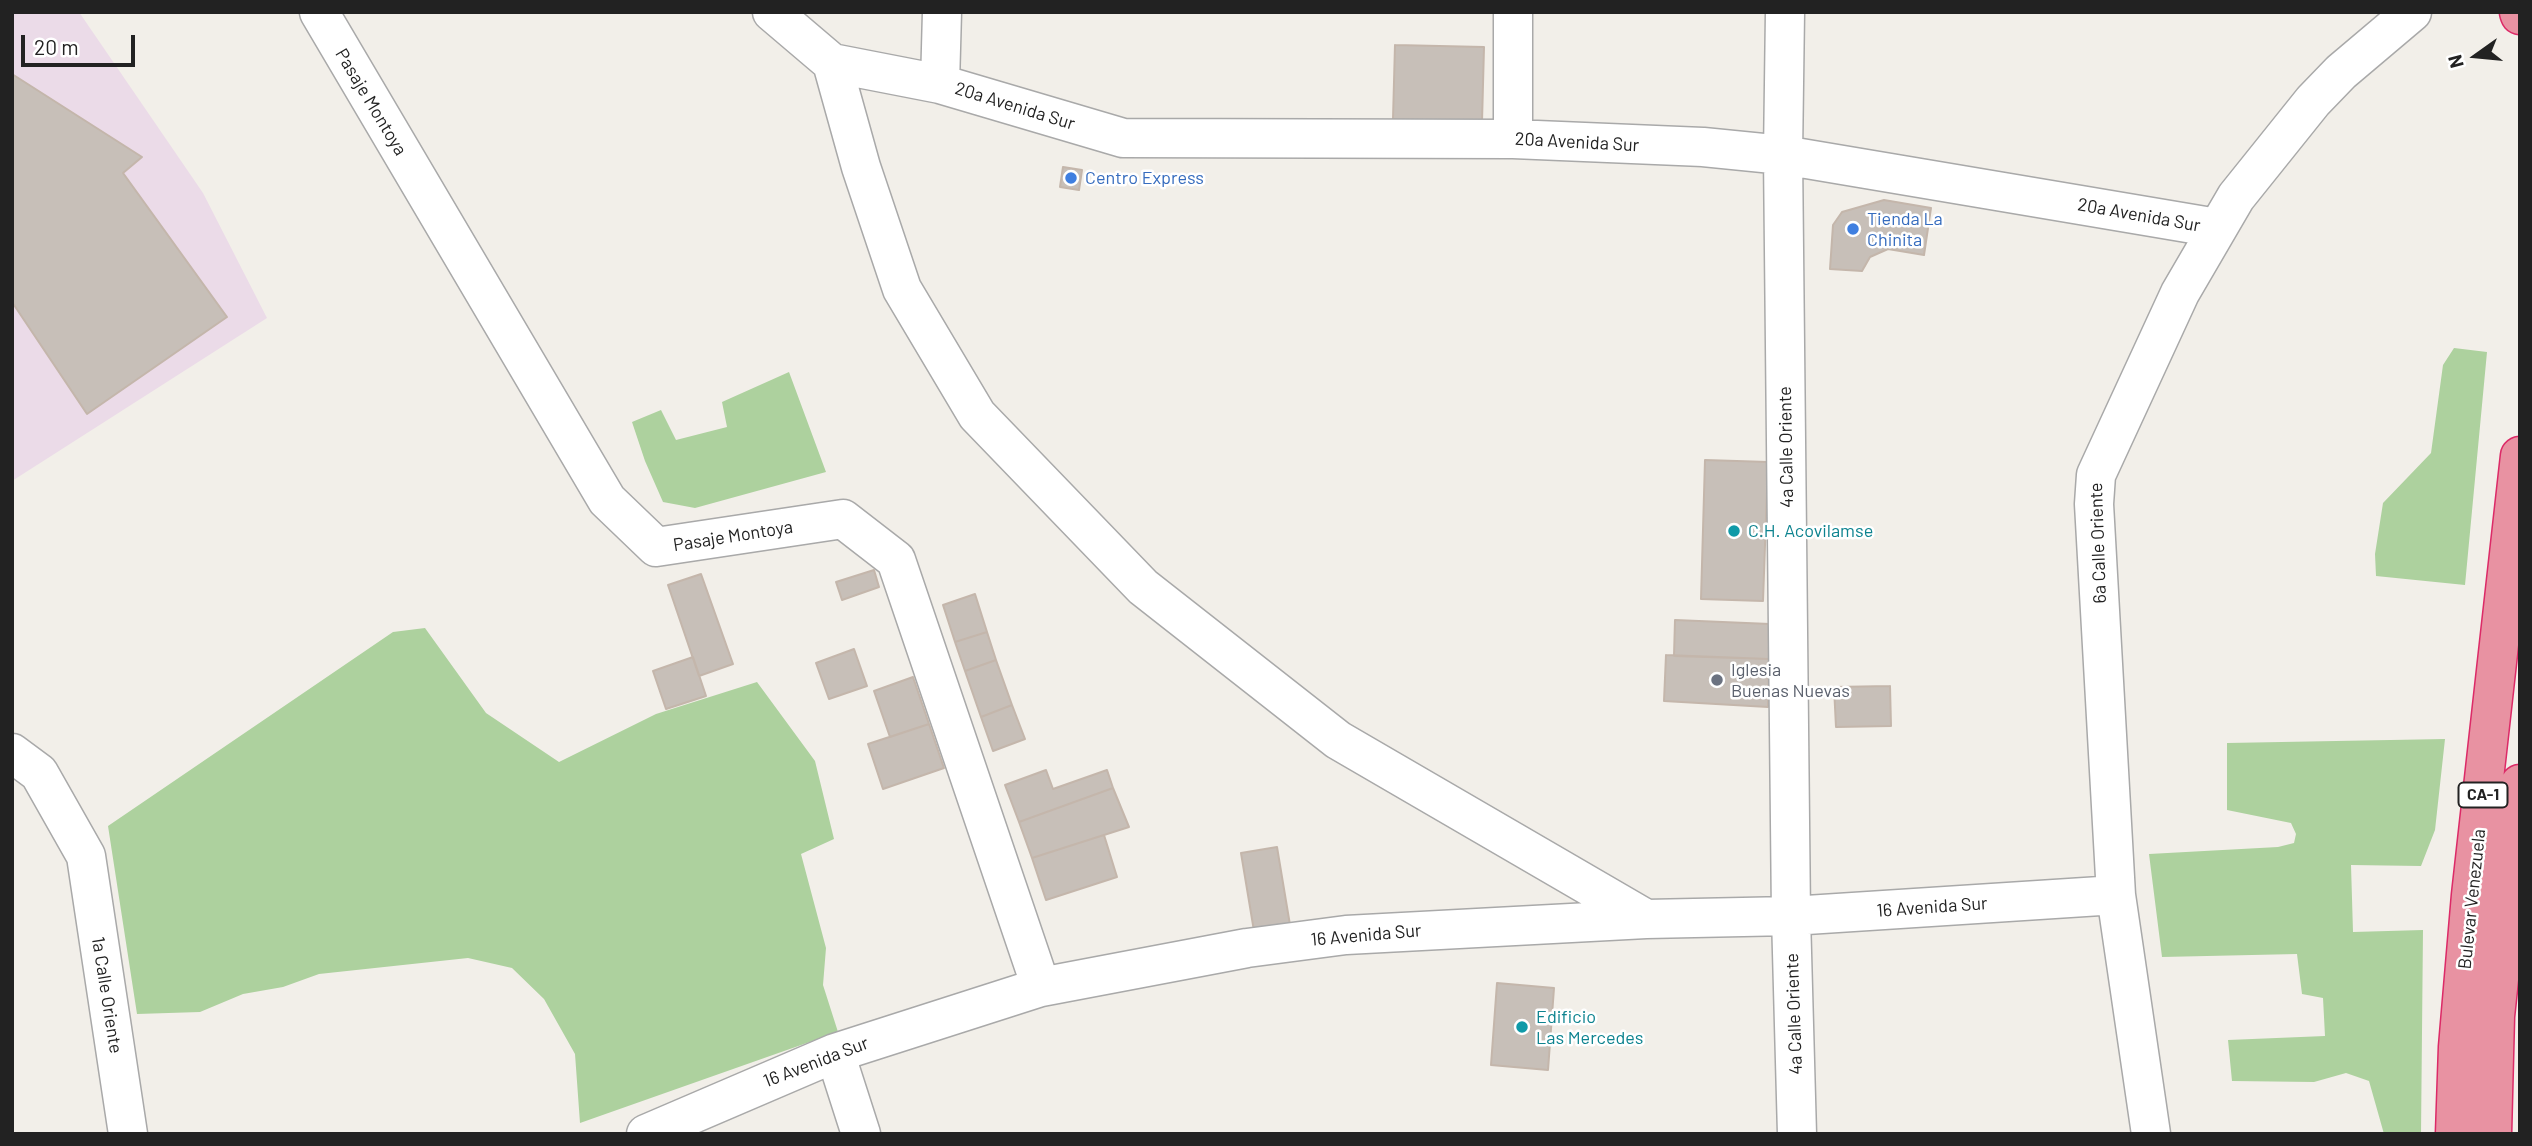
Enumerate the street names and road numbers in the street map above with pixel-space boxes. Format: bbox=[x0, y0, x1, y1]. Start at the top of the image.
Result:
street label: Pasaje Montoya bbox=[331, 45, 411, 159]
street label: 20a Avenida Sur bbox=[952, 77, 1078, 135]
street label: 20a Avenida Sur bbox=[1514, 128, 1640, 156]
street label: 20a Avenida Sur bbox=[2076, 194, 2202, 236]
street label: 4a Calle Oriente bbox=[1774, 386, 1798, 508]
street label: 6a Calle Oriente bbox=[2085, 482, 2111, 604]
street label: Pasaje Montoya bbox=[672, 516, 794, 556]
road number: CA-1 bbox=[2458, 782, 2508, 808]
street label: Bulevar Venezuela bbox=[2454, 828, 2490, 970]
street label: 16 Avenida Sur bbox=[1876, 892, 1988, 922]
street label: 16 Avenida Sur bbox=[1310, 919, 1422, 951]
street label: 1a Calle Oriente bbox=[87, 935, 127, 1055]
street label: 4a Calle Oriente bbox=[1781, 953, 1807, 1075]
street label: 16 Avenida Sur bbox=[760, 1032, 872, 1092]

